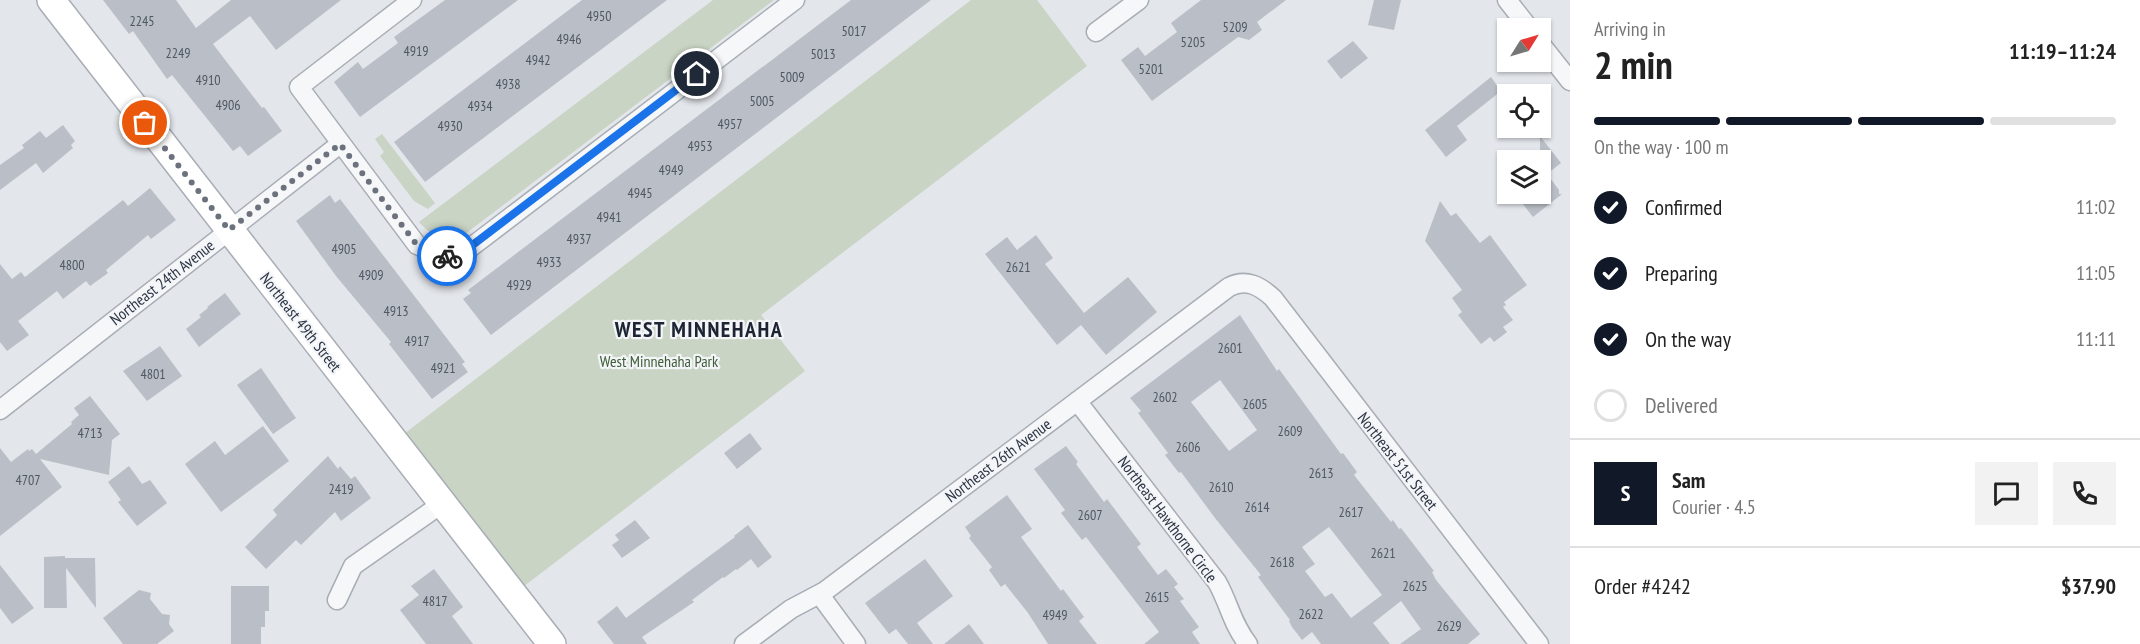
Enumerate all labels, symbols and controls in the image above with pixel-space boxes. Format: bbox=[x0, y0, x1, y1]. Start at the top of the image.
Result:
house number: 4950 bbox=[586, 7, 612, 25]
house number: 2245 bbox=[129, 12, 155, 30]
text: Arriving in bbox=[1594, 16, 1666, 42]
house number: 5209 bbox=[1222, 18, 1248, 36]
north arrow bbox=[1497, 18, 1551, 72]
map controls bbox=[1497, 18, 1551, 204]
house number: 5017 bbox=[841, 22, 867, 40]
house number: 4946 bbox=[556, 30, 582, 48]
house number: 5205 bbox=[1180, 33, 1206, 51]
text: 11:19–11:24 bbox=[2009, 37, 2116, 65]
text: 2 min bbox=[1594, 39, 1673, 90]
house number: 4919 bbox=[403, 42, 429, 60]
house number: 2249 bbox=[165, 44, 191, 62]
house number: 5013 bbox=[810, 45, 836, 63]
pin bbox=[671, 48, 722, 99]
house number: 4942 bbox=[525, 51, 551, 69]
icon: home bbox=[680, 57, 713, 90]
house number: 5201 bbox=[1138, 60, 1164, 78]
house number: 5009 bbox=[779, 68, 805, 86]
house number: 4910 bbox=[195, 71, 221, 89]
house number: 4938 bbox=[495, 75, 521, 93]
button: locate bbox=[1497, 84, 1551, 138]
house number: 5005 bbox=[749, 92, 775, 110]
house number: 4906 bbox=[215, 96, 241, 114]
pin bbox=[119, 97, 170, 148]
house number: 4934 bbox=[467, 97, 493, 115]
icon: bag bbox=[128, 106, 161, 139]
house number: 4957 bbox=[717, 115, 743, 133]
house number: 4930 bbox=[437, 117, 463, 135]
text: On the way · 100 m bbox=[1594, 134, 1729, 160]
house number: 4953 bbox=[687, 137, 713, 155]
button: layers bbox=[1497, 150, 1551, 204]
house number: 4949 bbox=[658, 161, 684, 179]
house number: 4945 bbox=[627, 184, 653, 202]
icon: check bbox=[1594, 191, 1627, 224]
text: Confirmed bbox=[1645, 193, 1722, 221]
text: 11:02 bbox=[2076, 194, 2116, 220]
house number: 4941 bbox=[596, 208, 622, 226]
courier bbox=[417, 226, 477, 286]
house number: 4937 bbox=[566, 230, 592, 248]
street label: Northeast 24th Avenue bbox=[106, 235, 218, 329]
house number: 4905 bbox=[331, 240, 357, 258]
icon: bike bbox=[431, 240, 464, 273]
house number: 4933 bbox=[536, 253, 562, 271]
house number: 4800 bbox=[59, 256, 85, 274]
icon: check bbox=[1594, 257, 1627, 290]
house number: 2621 bbox=[1005, 258, 1031, 276]
text: Preparing bbox=[1645, 259, 1718, 287]
text: 11:05 bbox=[2076, 260, 2116, 286]
house number: 4909 bbox=[358, 266, 384, 284]
street label: Northeast 49th Street bbox=[256, 268, 346, 376]
house number: 4929 bbox=[506, 276, 532, 294]
house number: 4913 bbox=[383, 302, 409, 320]
district label: WEST MINNEHAHA bbox=[614, 315, 783, 343]
icon: check bbox=[1594, 323, 1627, 356]
text: On the way bbox=[1645, 325, 1731, 353]
text: 11:11 bbox=[2076, 326, 2116, 352]
house number: 4917 bbox=[404, 332, 430, 350]
house number: 2601 bbox=[1217, 339, 1243, 357]
park label: West Minnehaha Park bbox=[600, 351, 719, 371]
house number: 4921 bbox=[430, 359, 456, 377]
house number: 4801 bbox=[140, 365, 166, 383]
house number: 2602 bbox=[1152, 388, 1178, 406]
text: Delivered bbox=[1645, 391, 1718, 419]
house number: 2605 bbox=[1242, 395, 1268, 413]
street label: Northeast 51st Street bbox=[1354, 408, 1443, 514]
street label: Northeast 26th Avenue bbox=[941, 414, 1055, 506]
house number: 2609 bbox=[1277, 422, 1303, 440]
house number: 4713 bbox=[77, 424, 103, 442]
house number: 2606 bbox=[1175, 438, 1201, 456]
street label: Northeast Hawthorne Circle bbox=[1114, 452, 1222, 586]
button: chat bbox=[1975, 462, 2038, 525]
button: phone bbox=[2053, 462, 2116, 525]
house number: 2613 bbox=[1308, 464, 1334, 482]
text: Sam bbox=[1672, 466, 1705, 494]
house number: 4707 bbox=[15, 471, 41, 489]
house number: 2610 bbox=[1208, 478, 1234, 496]
text: S bbox=[1621, 479, 1630, 507]
house number: 2419 bbox=[328, 480, 354, 498]
text: Courier · 4.5 bbox=[1672, 494, 1756, 520]
house number: 2614 bbox=[1244, 498, 1270, 516]
house number: 2617 bbox=[1338, 503, 1364, 521]
house number: 2607 bbox=[1077, 506, 1103, 524]
house number: 2621 bbox=[1370, 544, 1396, 562]
house number: 2618 bbox=[1269, 553, 1295, 571]
text: Order #4242 bbox=[1594, 572, 1691, 600]
text: $37.90 bbox=[2061, 572, 2116, 600]
house number: 2625 bbox=[1402, 577, 1428, 595]
house number: 2615 bbox=[1144, 588, 1170, 606]
house number: 4817 bbox=[422, 592, 448, 610]
house number: 2622 bbox=[1298, 605, 1324, 623]
house number: 4949 bbox=[1042, 606, 1068, 624]
house number: 2629 bbox=[1436, 617, 1462, 635]

